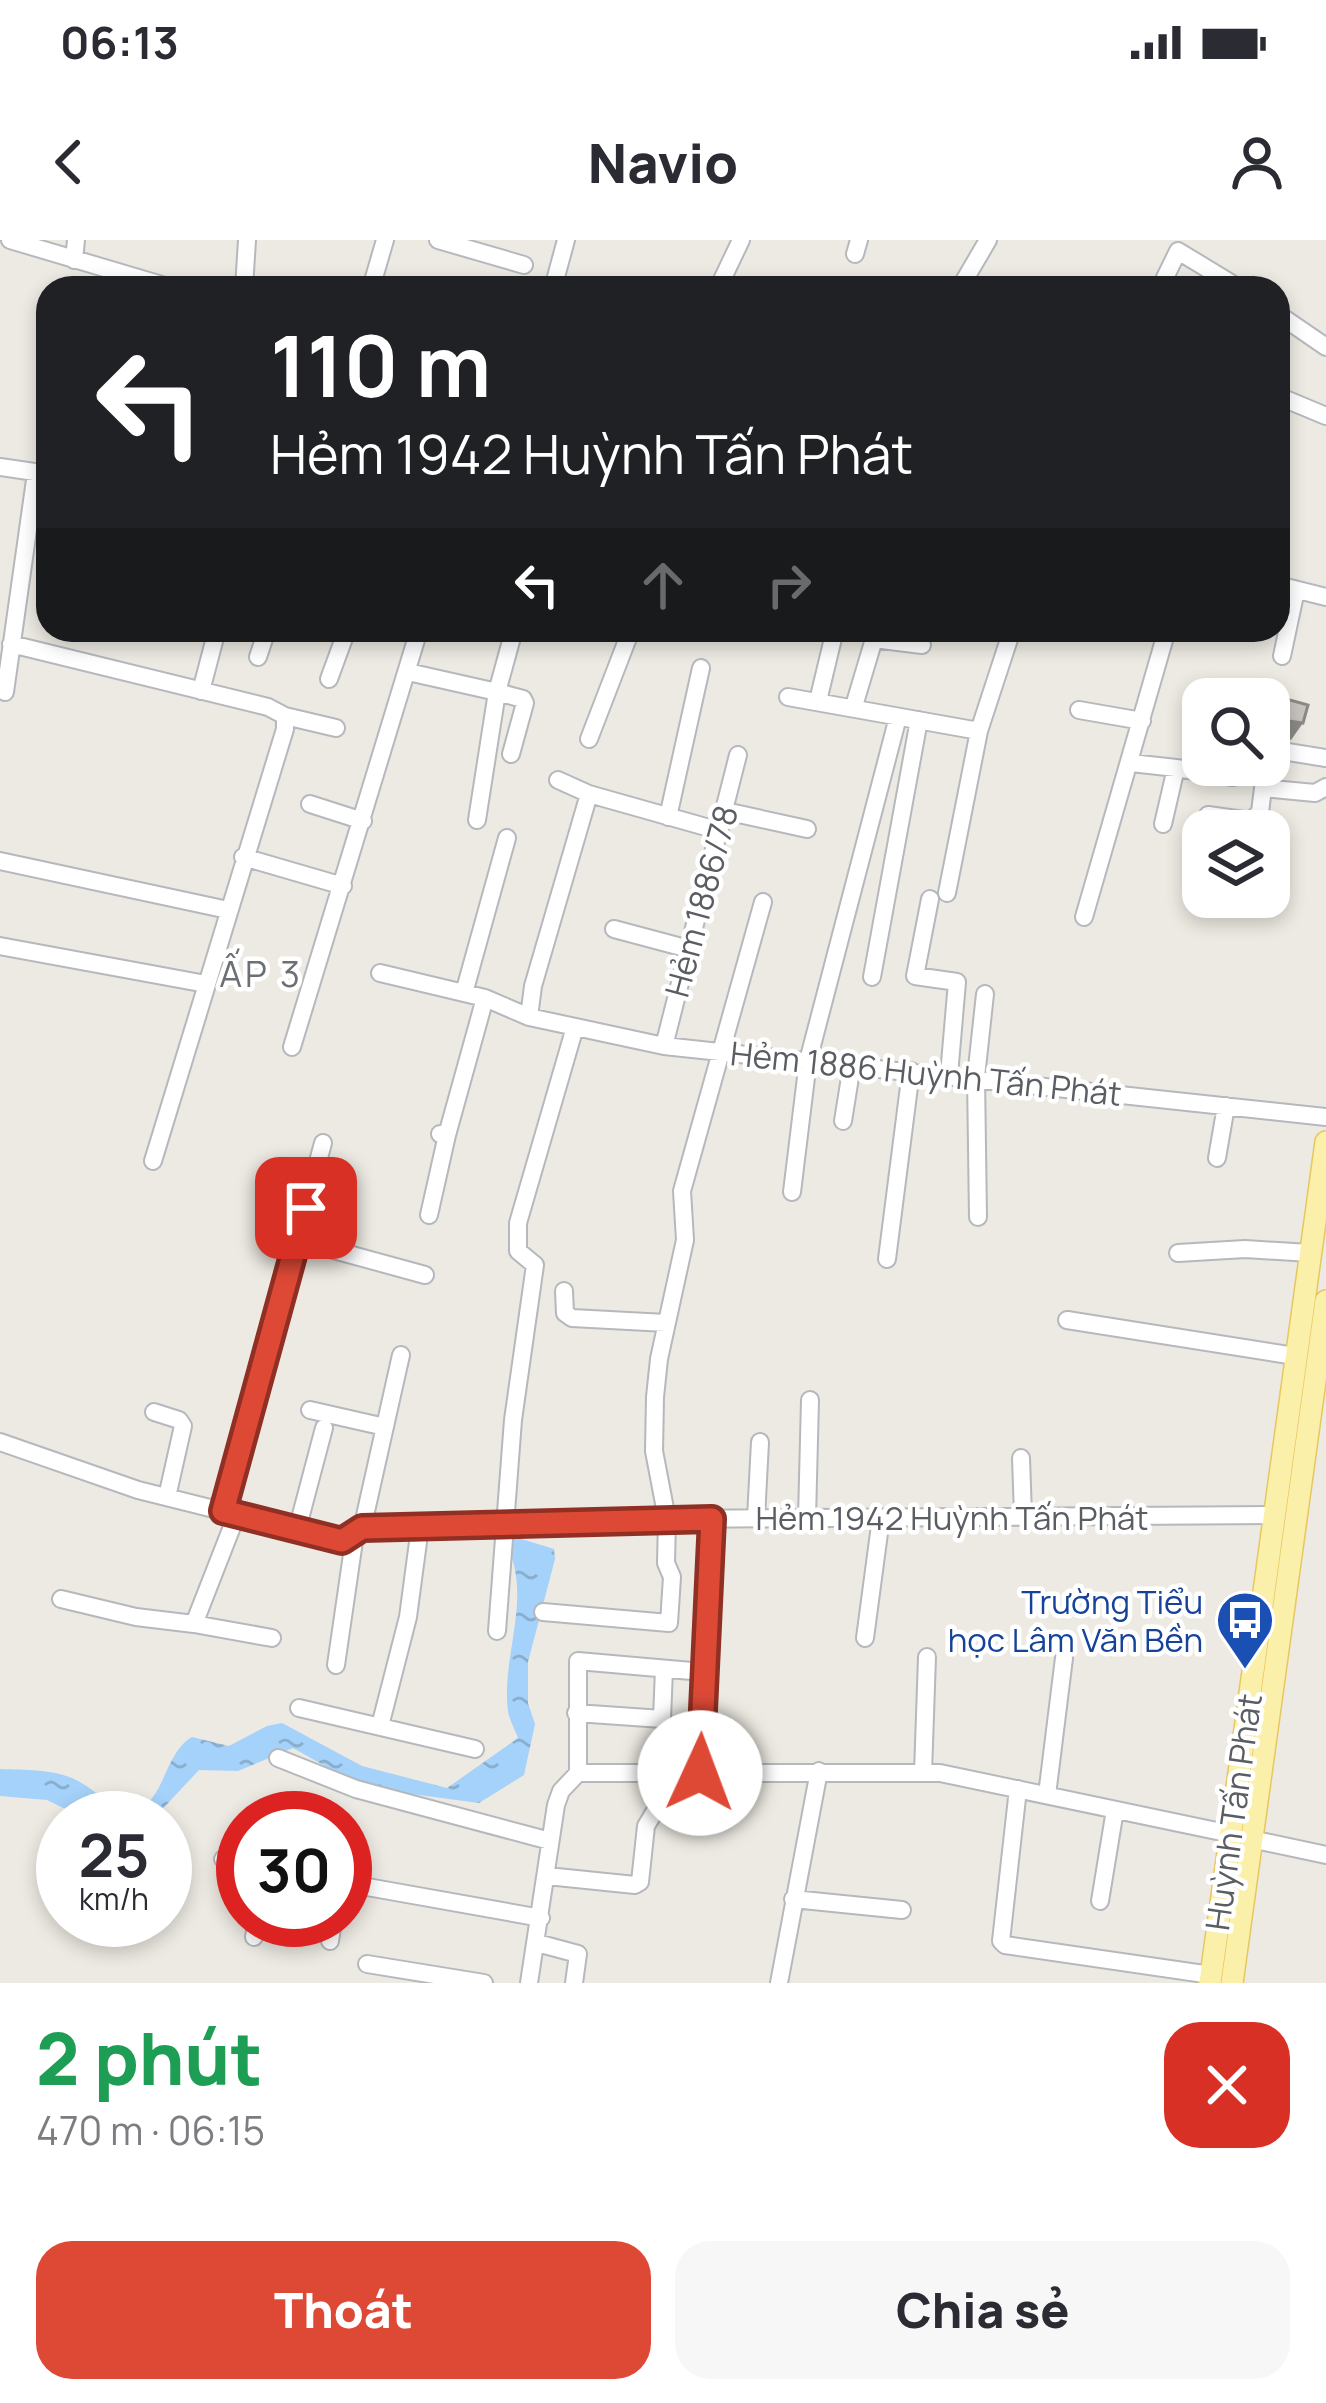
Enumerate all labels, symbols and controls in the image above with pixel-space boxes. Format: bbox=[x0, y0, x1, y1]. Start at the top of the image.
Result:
text: 06:13 bbox=[60, 11, 179, 73]
text: Navio bbox=[588, 125, 738, 199]
icon: back bbox=[36, 129, 102, 195]
icon: person bbox=[1224, 129, 1290, 195]
text: 110 m bbox=[270, 307, 491, 422]
icon: left bbox=[72, 324, 228, 480]
text: Hẻm 1942 Huỳnh Tấn Phát bbox=[270, 416, 913, 490]
icon: left bbox=[504, 552, 570, 618]
icon: ahead bbox=[630, 552, 696, 618]
icon: right bbox=[756, 552, 822, 618]
map controls bbox=[1182, 678, 1290, 918]
button: search bbox=[1182, 678, 1290, 786]
street label: Hẻm 1886/78 bbox=[654, 800, 748, 1002]
button: layers bbox=[1182, 810, 1290, 918]
district label: ẤP 3 bbox=[219, 948, 303, 998]
street label: Hẻm 1886 Huỳnh Tấn Phát bbox=[728, 1030, 1124, 1116]
pin bbox=[255, 1157, 357, 1259]
icon: arrive bbox=[273, 1175, 339, 1241]
street label: Hẻm 1942 Huỳnh Tấn Phát bbox=[755, 1495, 1149, 1540]
place label: Trường Tiểu học Lâm Văn Bền bbox=[948, 1579, 1203, 1662]
bus stop icon: Trường Tiểu học Lâm Văn Bền bbox=[1214, 1589, 1276, 1671]
street label: Huỳnh Tấn Phát bbox=[1194, 1691, 1272, 1933]
position arrow bbox=[637, 1710, 763, 1836]
speed limit sign: 30 bbox=[216, 1791, 372, 1947]
text: 25 bbox=[79, 1813, 149, 1895]
text: km/h bbox=[79, 1878, 149, 1919]
text: 2 phút bbox=[36, 2008, 262, 2107]
button: close bbox=[1164, 2022, 1290, 2148]
text: 470 m · 06:15 bbox=[36, 2103, 265, 2157]
button: Thoát bbox=[36, 2241, 651, 2379]
button: Chia sẻ bbox=[675, 2241, 1290, 2379]

